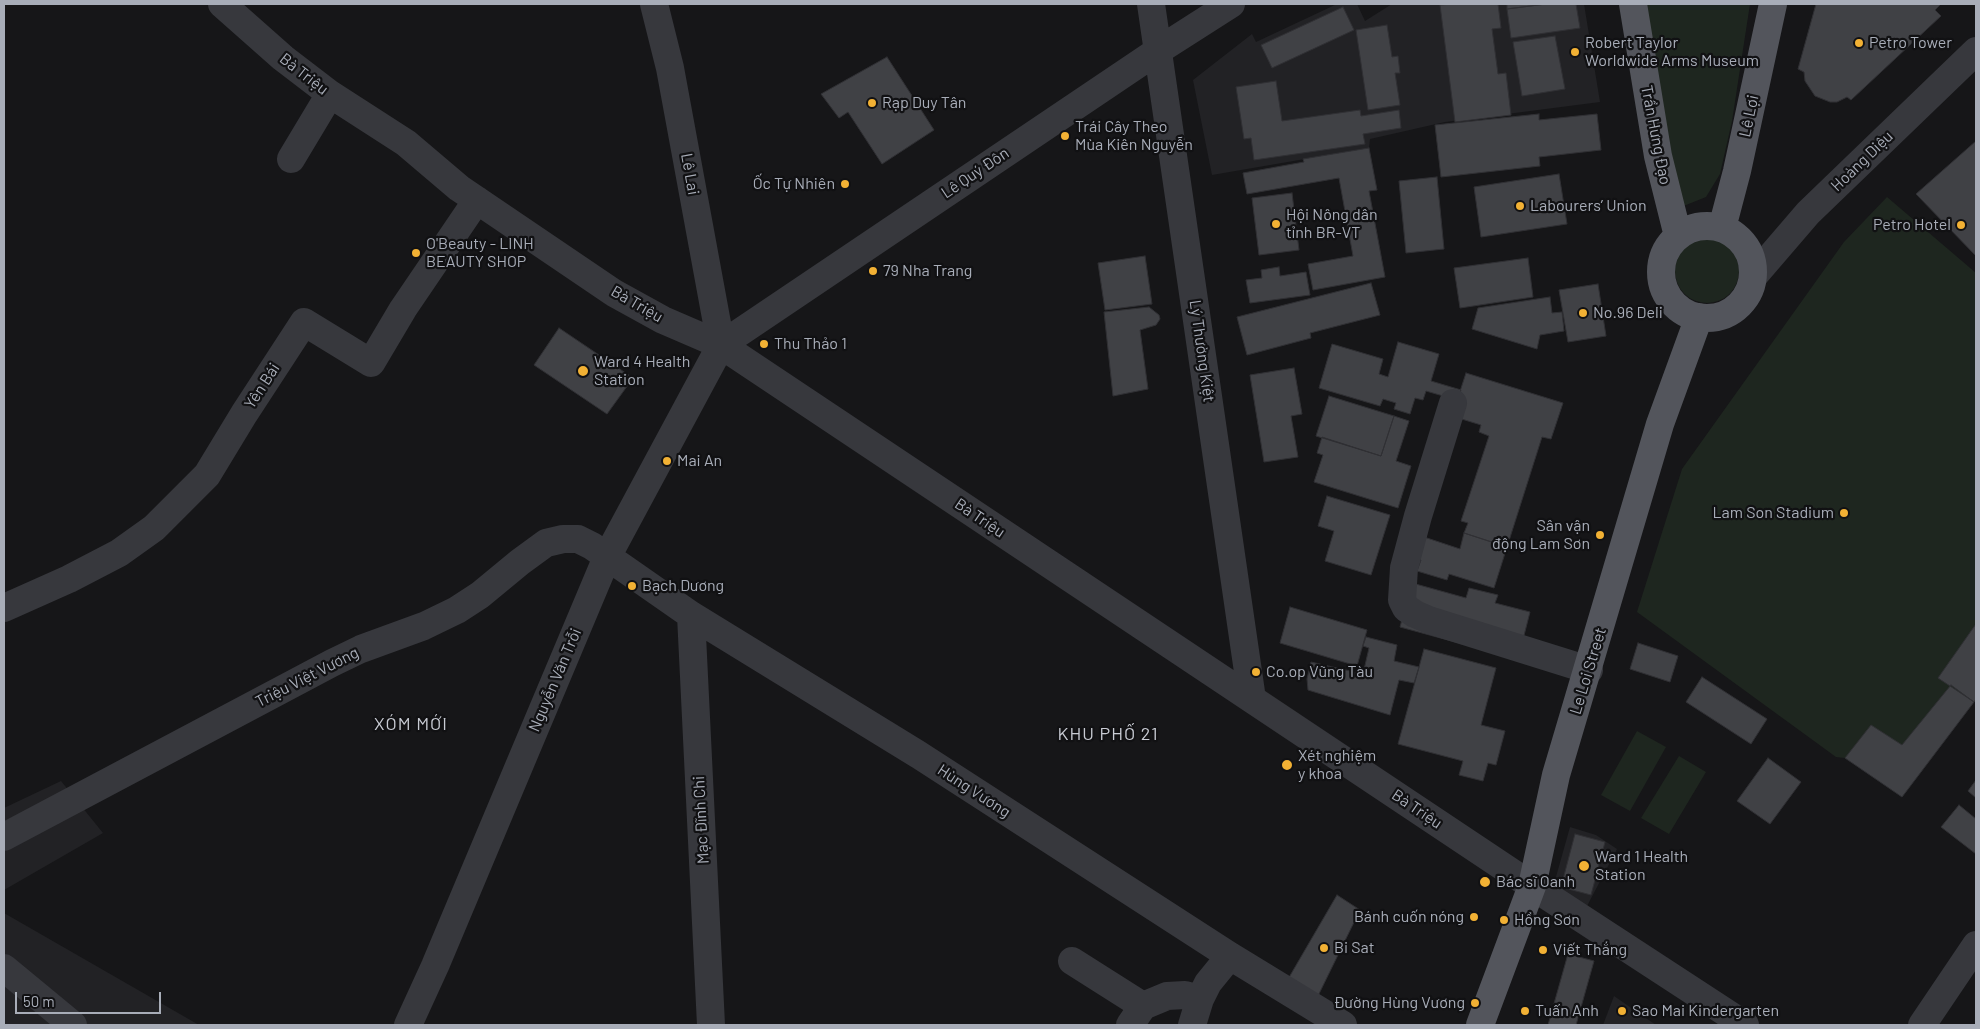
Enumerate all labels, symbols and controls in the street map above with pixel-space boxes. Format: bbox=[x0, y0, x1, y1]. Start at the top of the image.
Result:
place label: Robert Taylor Worldwide Arms Museum bbox=[1585, 33, 1759, 71]
place label: Petro Tower bbox=[1869, 33, 1952, 53]
marker: Petro Tower bbox=[1853, 37, 1865, 49]
marker: Robert Taylor Worldwide Arms Museum bbox=[1569, 46, 1581, 58]
street label: Bà Triệu bbox=[276, 49, 332, 99]
street label: Trần Hưng Đạo bbox=[1637, 84, 1675, 186]
place label: Rạp Duy Tân bbox=[882, 93, 966, 113]
street label: Lê Lợi bbox=[1735, 93, 1763, 139]
marker: Rạp Duy Tân bbox=[866, 97, 878, 109]
place label: Trái Cây Theo Mùa Kiên Nguyễn bbox=[1075, 117, 1193, 155]
street label: Hoàng Diệu bbox=[1827, 127, 1897, 195]
marker: Trái Cây Theo Mùa Kiên Nguyễn bbox=[1059, 130, 1071, 142]
street label: Lê Quý Đôn bbox=[938, 143, 1012, 203]
street label: Lê Lai bbox=[677, 152, 703, 196]
place label: Ốc Tự Nhiên bbox=[753, 174, 835, 194]
marker: Ốc Tự Nhiên bbox=[839, 178, 851, 190]
place label: Labourers’ Union bbox=[1530, 196, 1647, 216]
marker: Labourers’ Union bbox=[1514, 200, 1526, 212]
place label: Hội Nông dân tỉnh BR-VT bbox=[1286, 205, 1378, 243]
place label: Petro Hotel bbox=[1873, 215, 1951, 235]
marker: Hội Nông dân tỉnh BR-VT bbox=[1270, 218, 1282, 230]
marker: Petro Hotel bbox=[1955, 219, 1967, 231]
place label: O'Beauty - LINH BEAUTY SHOP bbox=[426, 234, 534, 272]
marker: O'Beauty - LINH BEAUTY SHOP bbox=[410, 247, 422, 259]
place label: 79 Nha Trang bbox=[883, 261, 972, 281]
marker: 79 Nha Trang bbox=[867, 265, 879, 277]
street label: Bà Triệu bbox=[608, 282, 666, 326]
street label: Lý Thường Kiệt bbox=[1185, 299, 1219, 403]
place label: No.96 Deli bbox=[1593, 303, 1663, 323]
marker: No.96 Deli bbox=[1577, 307, 1589, 319]
place label: Thu Thảo 1 bbox=[774, 334, 847, 354]
marker: Thu Thảo 1 bbox=[758, 338, 770, 350]
place label: Ward 4 Health Station bbox=[594, 352, 690, 390]
street label: Yên Bái bbox=[240, 360, 284, 412]
marker: Ward 4 Health Station bbox=[576, 364, 590, 378]
place label: Mai An bbox=[677, 451, 722, 471]
marker: Mai An bbox=[661, 455, 673, 467]
street label: Bà Triệu bbox=[951, 494, 1009, 542]
place label: Lam Son Stadium bbox=[1712, 503, 1834, 523]
marker: Lam Son Stadium bbox=[1838, 507, 1850, 519]
place label: Sân vận động Lam Sơn bbox=[1492, 516, 1590, 554]
marker: Sân vận động Lam Sơn bbox=[1594, 529, 1606, 541]
place label: Bạch Dương bbox=[642, 576, 724, 596]
marker: Bạch Dương bbox=[626, 580, 638, 592]
street label: Nguyễn Văn Trỗi bbox=[525, 625, 585, 735]
street label: Le Loi Street bbox=[1566, 625, 1610, 717]
street label: Triệu Việt Vương bbox=[252, 643, 362, 711]
place label: Co.op Vũng Tàu bbox=[1266, 662, 1373, 682]
marker: Co.op Vũng Tàu bbox=[1250, 666, 1262, 678]
district label: XÓM MỚI bbox=[373, 713, 449, 735]
district label: KHU PHỐ 21 bbox=[1056, 723, 1160, 745]
place label: Xét nghiệm y khoa bbox=[1298, 746, 1376, 784]
marker: Xét nghiệm y khoa bbox=[1280, 758, 1294, 772]
street label: Hùng Vương bbox=[934, 760, 1014, 822]
street label: Mạc Đĩnh Chi bbox=[689, 775, 713, 865]
street label: Bà Triệu bbox=[1388, 785, 1446, 833]
place label: Ward 1 Health Station bbox=[1595, 847, 1688, 885]
marker: Ward 1 Health Station bbox=[1577, 859, 1591, 873]
place label: Bác sĩ Oanh bbox=[1496, 872, 1575, 892]
marker: Bác sĩ Oanh bbox=[1478, 875, 1492, 889]
place label: Bánh cuốn nóng bbox=[1354, 907, 1464, 927]
place label: Hồng Sơn bbox=[1514, 910, 1580, 930]
marker: Bánh cuốn nóng bbox=[1468, 911, 1480, 923]
marker: Hồng Sơn bbox=[1498, 914, 1510, 926]
place label: Bi Sat bbox=[1334, 938, 1375, 958]
place label: Viết Thắng bbox=[1553, 940, 1627, 960]
marker: Bi Sat bbox=[1318, 942, 1330, 954]
marker: Viết Thắng bbox=[1537, 944, 1549, 956]
scale bar bbox=[18, 982, 164, 1014]
text: 50 m bbox=[23, 992, 55, 1010]
place label: Đường Hùng Vương bbox=[1334, 993, 1465, 1013]
marker: Đường Hùng Vương bbox=[1469, 997, 1481, 1009]
place label: Tuấn Anh bbox=[1535, 1001, 1599, 1021]
place label: Sao Mai Kindergarten bbox=[1632, 1001, 1779, 1021]
marker: Tuấn Anh bbox=[1519, 1005, 1531, 1017]
marker: Sao Mai Kindergarten bbox=[1616, 1005, 1628, 1017]

